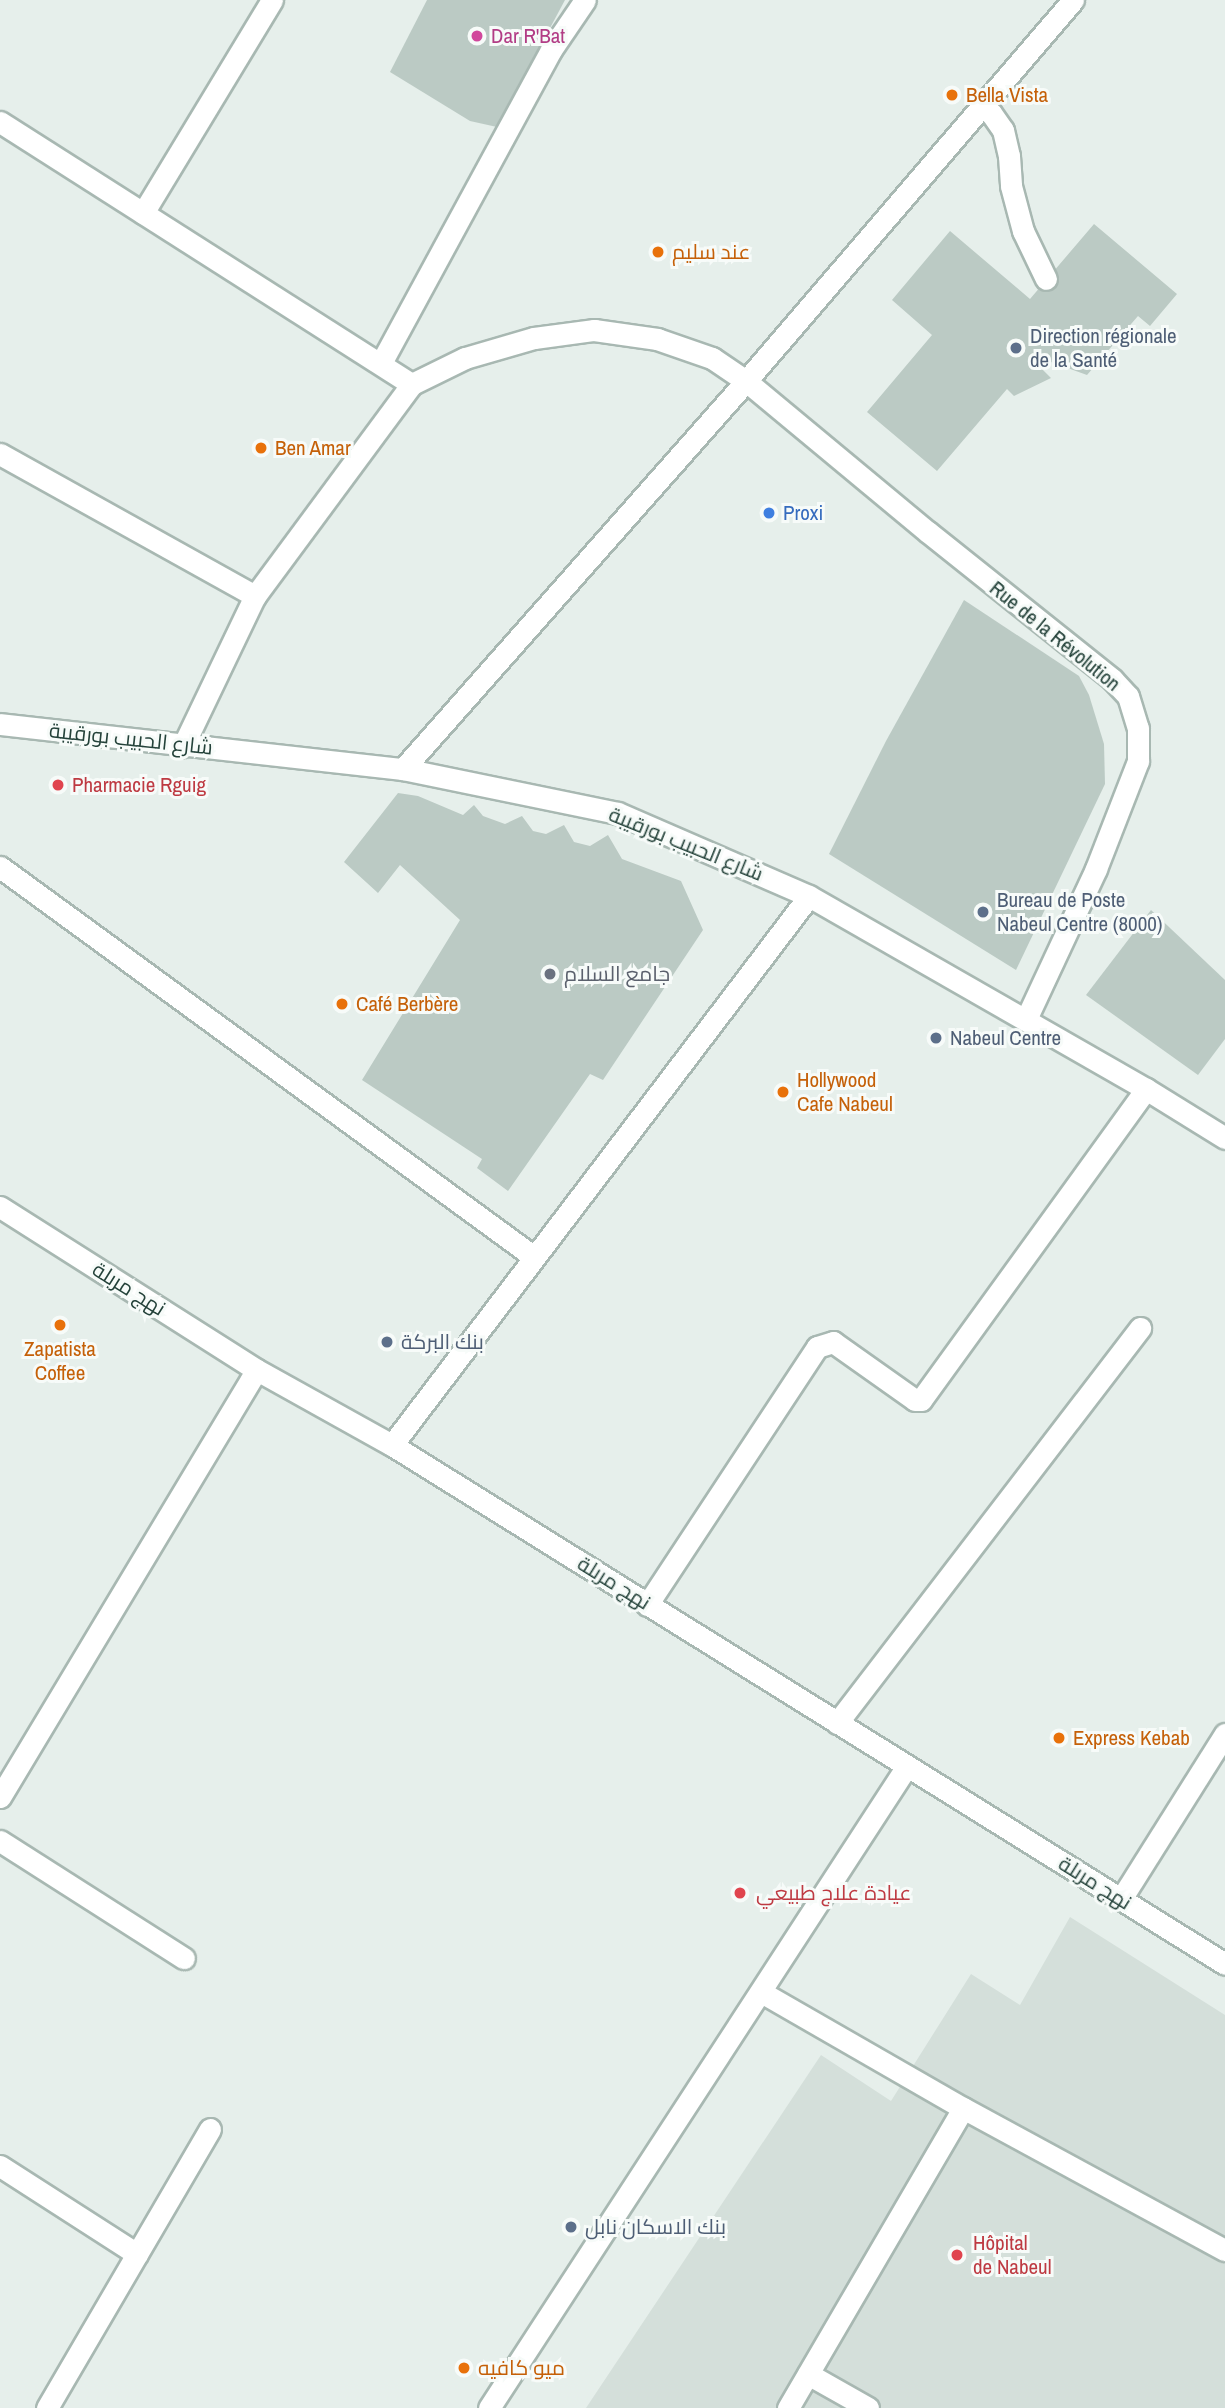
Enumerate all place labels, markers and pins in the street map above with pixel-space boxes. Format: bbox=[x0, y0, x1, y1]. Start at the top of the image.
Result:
place label: Dar R'Bat bbox=[491, 23, 565, 49]
marker: Dar R'Bat bbox=[469, 28, 485, 44]
place label: Bella Vista bbox=[966, 82, 1048, 108]
marker: Bella Vista bbox=[944, 87, 960, 103]
place label: عند سليم bbox=[672, 239, 750, 265]
marker: عند سليم bbox=[650, 244, 666, 260]
place label: Direction régionale de la Santé bbox=[1030, 323, 1176, 373]
marker: Direction régionale de la Santé bbox=[1008, 340, 1024, 356]
place label: Ben Amar bbox=[275, 435, 352, 461]
marker: Ben Amar bbox=[253, 440, 269, 456]
place label: Proxi bbox=[783, 500, 823, 526]
marker: Proxi bbox=[761, 505, 777, 521]
place label: Pharmacie Rguig bbox=[72, 772, 206, 798]
marker: Pharmacie Rguig bbox=[50, 777, 66, 793]
place label: Bureau de Poste Nabeul Centre (8000) bbox=[997, 887, 1163, 937]
marker: Bureau de Poste Nabeul Centre (8000) bbox=[975, 904, 991, 920]
place label: جامع السلام bbox=[564, 961, 670, 987]
marker: جامع السلام bbox=[542, 966, 558, 982]
place label: Café Berbère bbox=[356, 991, 458, 1017]
marker: Café Berbère bbox=[334, 996, 350, 1012]
place label: Nabeul Centre bbox=[950, 1025, 1061, 1051]
marker: Nabeul Centre bbox=[928, 1030, 944, 1046]
place label: Hollywood Cafe Nabeul bbox=[797, 1067, 893, 1117]
marker: Hollywood Cafe Nabeul bbox=[775, 1084, 791, 1100]
marker: Zapatista Coffee bbox=[52, 1317, 68, 1333]
place label: بنك البركة bbox=[401, 1329, 484, 1355]
marker: بنك البركة bbox=[379, 1334, 395, 1350]
place label: Zapatista Coffee bbox=[24, 1336, 96, 1386]
place label: Express Kebab bbox=[1073, 1725, 1190, 1751]
marker: Express Kebab bbox=[1051, 1730, 1067, 1746]
place label: عيادة علاج طبيعي bbox=[756, 1880, 911, 1906]
marker: عيادة علاج طبيعي bbox=[730, 1883, 750, 1903]
place label: بنك الاسكان نابل bbox=[585, 2214, 726, 2240]
marker: بنك الاسكان نابل bbox=[563, 2219, 579, 2235]
place label: Hôpital de Nabeul bbox=[973, 2230, 1051, 2280]
marker: Hôpital de Nabeul bbox=[947, 2245, 967, 2265]
place label: ميو كافيه bbox=[478, 2355, 565, 2381]
marker: ميو كافيه bbox=[456, 2360, 472, 2376]

